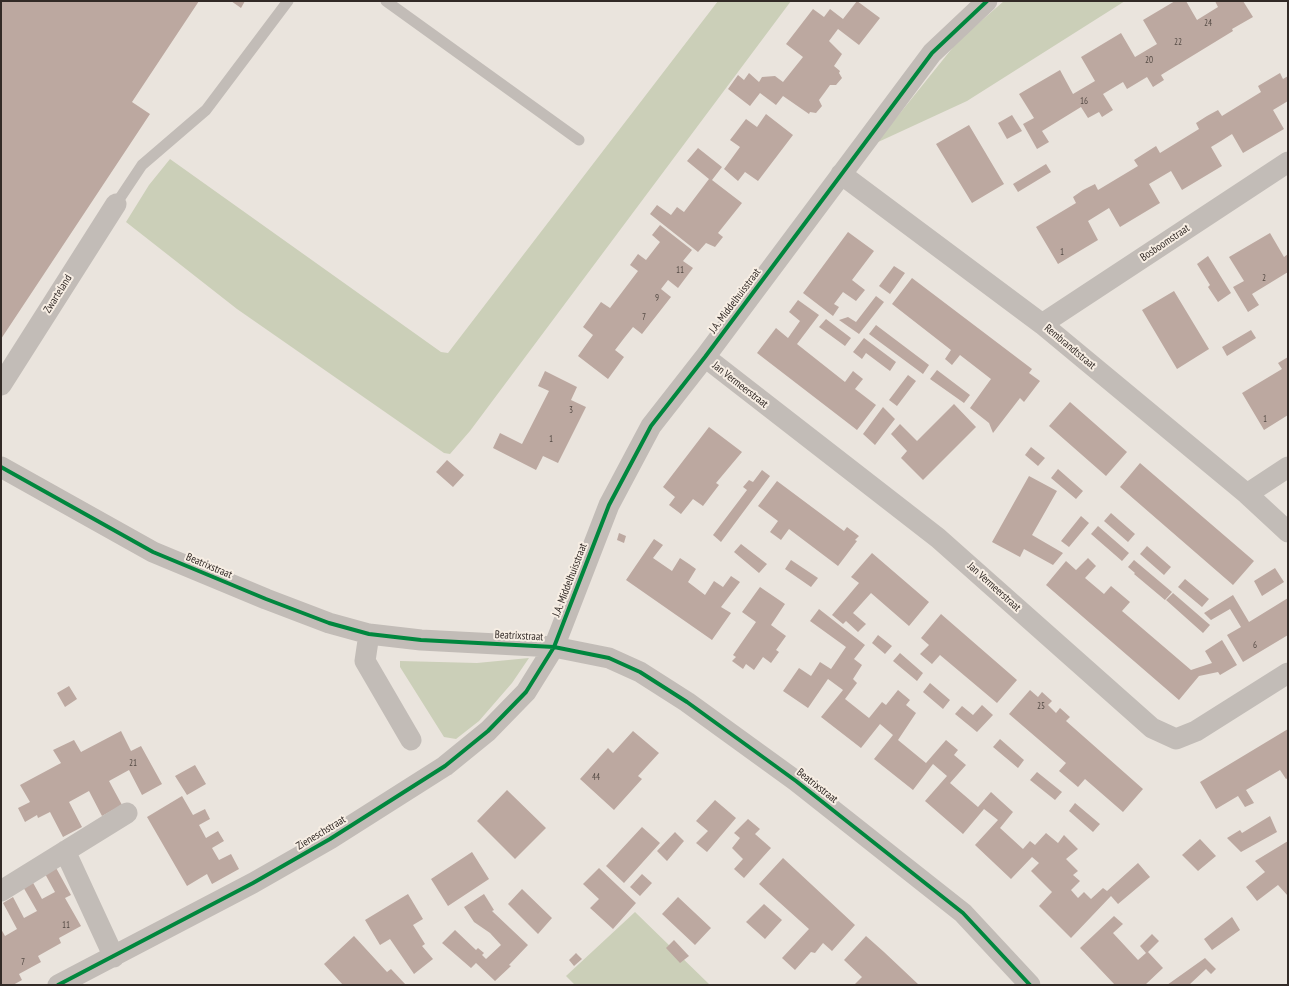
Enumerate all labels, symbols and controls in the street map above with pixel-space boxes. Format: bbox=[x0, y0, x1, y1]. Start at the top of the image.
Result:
house number: 24 bbox=[1204, 18, 1212, 28]
house number: 22 bbox=[1174, 37, 1182, 47]
house number: 20 bbox=[1145, 55, 1153, 65]
house number: 16 bbox=[1080, 96, 1088, 106]
street label: Bosboomstraat bbox=[1138, 222, 1192, 264]
house number: 1 bbox=[1060, 247, 1064, 257]
house number: 11 bbox=[676, 265, 684, 275]
street label: J.A. Middelhuisstraat bbox=[706, 266, 764, 336]
street label: Zwarteland bbox=[41, 272, 75, 316]
house number: 2 bbox=[1262, 273, 1266, 283]
house number: 9 bbox=[655, 293, 659, 303]
house number: 7 bbox=[642, 312, 646, 322]
street label: Rembrandtstraat bbox=[1042, 322, 1098, 372]
street label: Jan Vermeerstraat bbox=[710, 359, 770, 411]
house number: 3 bbox=[569, 405, 573, 415]
house number: 1 bbox=[1263, 414, 1267, 424]
house number: 1 bbox=[549, 434, 553, 444]
street label: J.A. Middelhuisstraat bbox=[550, 541, 590, 619]
street label: Beatrixstraat bbox=[184, 550, 234, 582]
street label: Jan Vermeerstraat bbox=[965, 560, 1023, 614]
street label: Beatrixstraat bbox=[494, 628, 544, 644]
house number: 6 bbox=[1253, 640, 1257, 650]
house number: 25 bbox=[1037, 701, 1045, 711]
house number: 21 bbox=[129, 758, 137, 768]
street label: Beatrixstraat bbox=[794, 766, 840, 806]
house number: 44 bbox=[592, 772, 600, 782]
street label: Zieneschstraat bbox=[294, 813, 348, 853]
house number: 11 bbox=[62, 920, 70, 930]
house number: 7 bbox=[21, 957, 25, 967]

